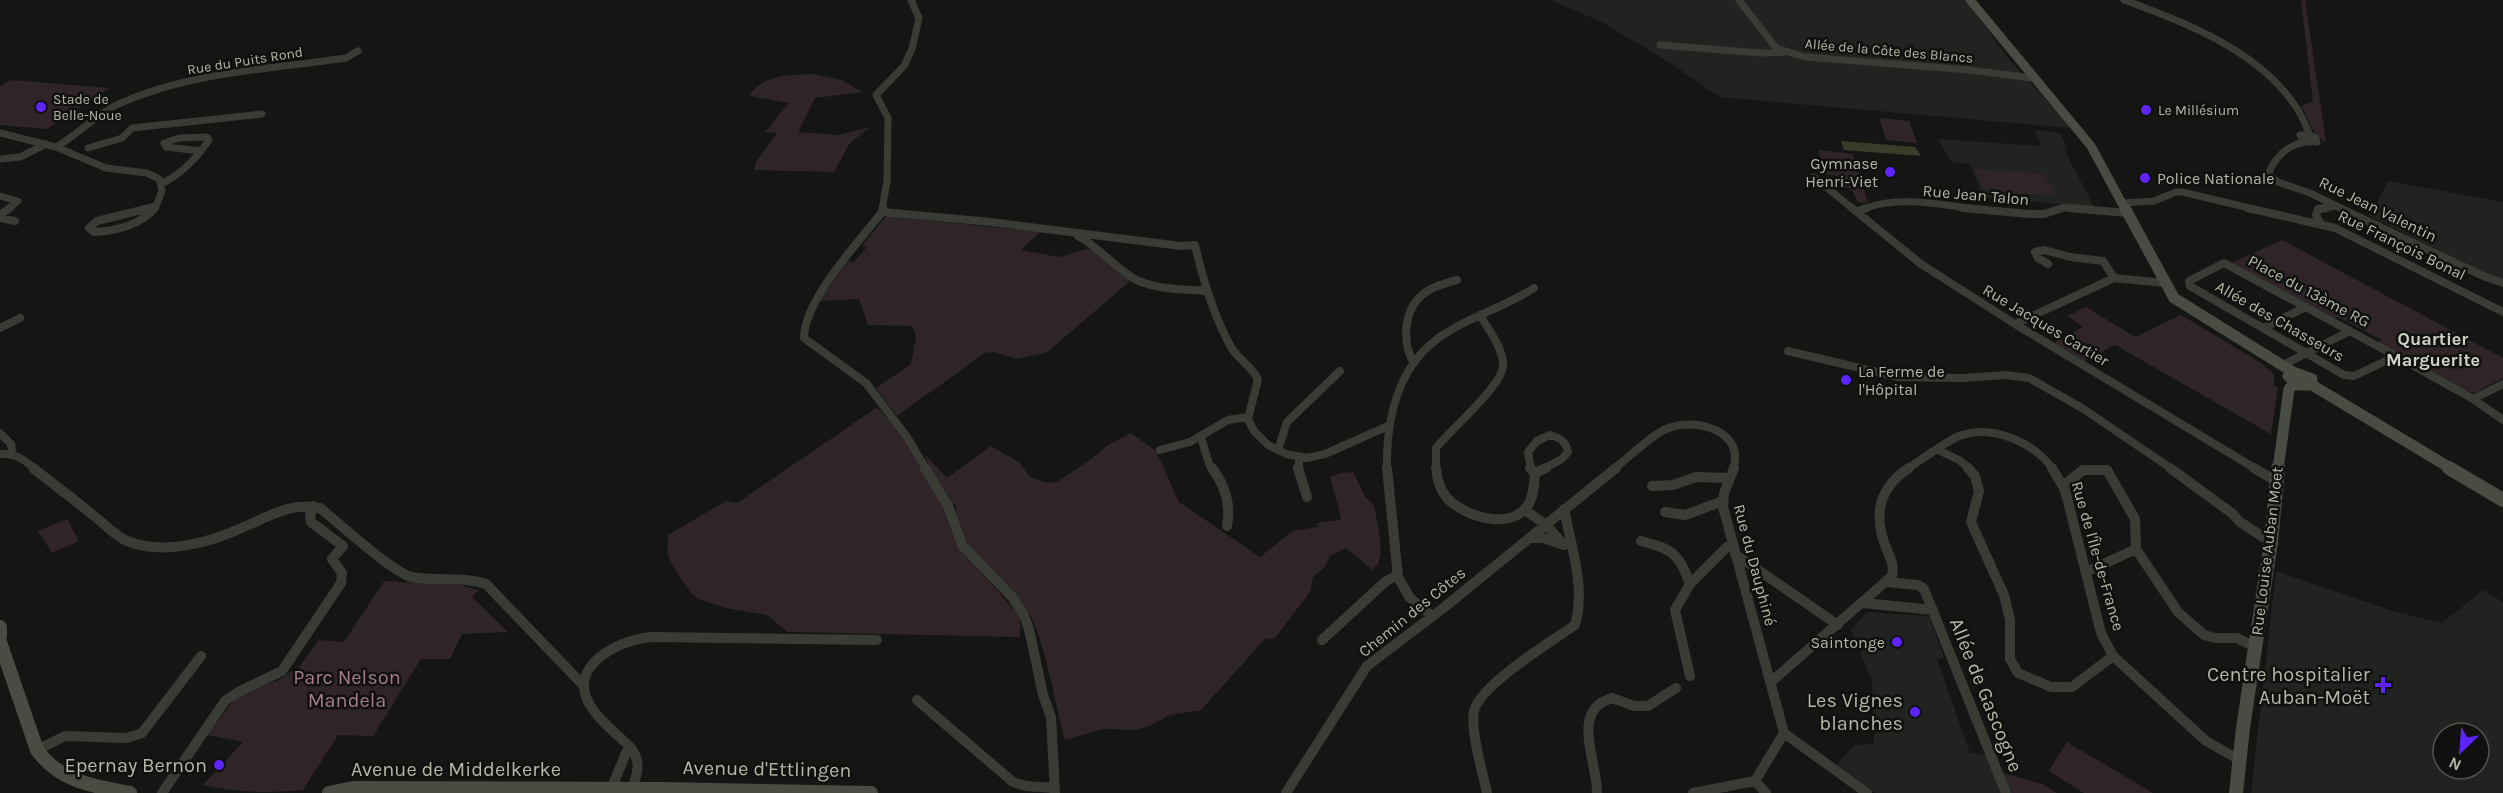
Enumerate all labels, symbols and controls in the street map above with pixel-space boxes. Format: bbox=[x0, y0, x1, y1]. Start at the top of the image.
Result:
street label: Allée de la Côte des Blancs bbox=[1804, 35, 1974, 67]
street label: Rue du Puits Rond bbox=[186, 43, 304, 79]
place label: Stade de Belle-Noue bbox=[53, 91, 122, 124]
marker: Stade de Belle-Noue bbox=[34, 100, 48, 114]
place label: Le Millésium bbox=[2158, 102, 2239, 119]
marker: Le Millésium bbox=[2139, 103, 2153, 117]
place label: Gymnase Henri-Viet bbox=[1805, 154, 1878, 191]
marker: Gymnase Henri-Viet bbox=[1883, 165, 1897, 179]
place label: Police Nationale bbox=[2157, 169, 2275, 188]
marker: Police Nationale bbox=[2138, 171, 2152, 185]
street label: Rue Jean Valentin bbox=[2316, 172, 2440, 246]
street label: Rue Jean Talon bbox=[1922, 181, 2030, 209]
street label: Rue François Bonal bbox=[2335, 206, 2469, 284]
street label: Place du 13ème RG bbox=[2245, 251, 2373, 331]
street label: Allée des Chasseurs bbox=[2212, 276, 2348, 366]
street label: Rue Jacques Cartier bbox=[1980, 280, 2113, 370]
district label: Quartier Marguerite bbox=[2386, 328, 2480, 371]
place label: La Ferme de l'Hôpital bbox=[1858, 362, 1945, 399]
marker: La Ferme de l'Hôpital bbox=[1839, 373, 1853, 387]
street label: Rue Louise Auban Moet bbox=[2247, 466, 2287, 636]
street label: Rue de l'Île-de-France bbox=[2068, 479, 2128, 633]
street label: Rue du Dauphiné bbox=[1730, 502, 1780, 628]
street label: Chemin des Côtes bbox=[1355, 563, 1469, 661]
street label: Allée de Gascogne bbox=[1945, 615, 2027, 775]
place label: Saintonge bbox=[1810, 633, 1885, 652]
marker: Saintonge bbox=[1890, 635, 1904, 649]
place label: Centre hospitalier Auban-Moët bbox=[2207, 663, 2371, 709]
park label: Parc Nelson Mandela bbox=[293, 666, 401, 712]
marker: Centre hospitalier Auban-Moët bbox=[2374, 676, 2392, 694]
place label: Les Vignes blanches bbox=[1807, 689, 1903, 735]
marker: Les Vignes blanches bbox=[1908, 705, 1922, 719]
north arrow bbox=[2431, 721, 2491, 781]
text: N bbox=[2446, 753, 2464, 775]
place label: Epernay Bernon bbox=[64, 754, 207, 777]
street label: Avenue d'Ettlingen bbox=[682, 756, 852, 782]
marker: Epernay Bernon bbox=[212, 758, 226, 772]
street label: Avenue de Middelkerke bbox=[351, 758, 561, 781]

